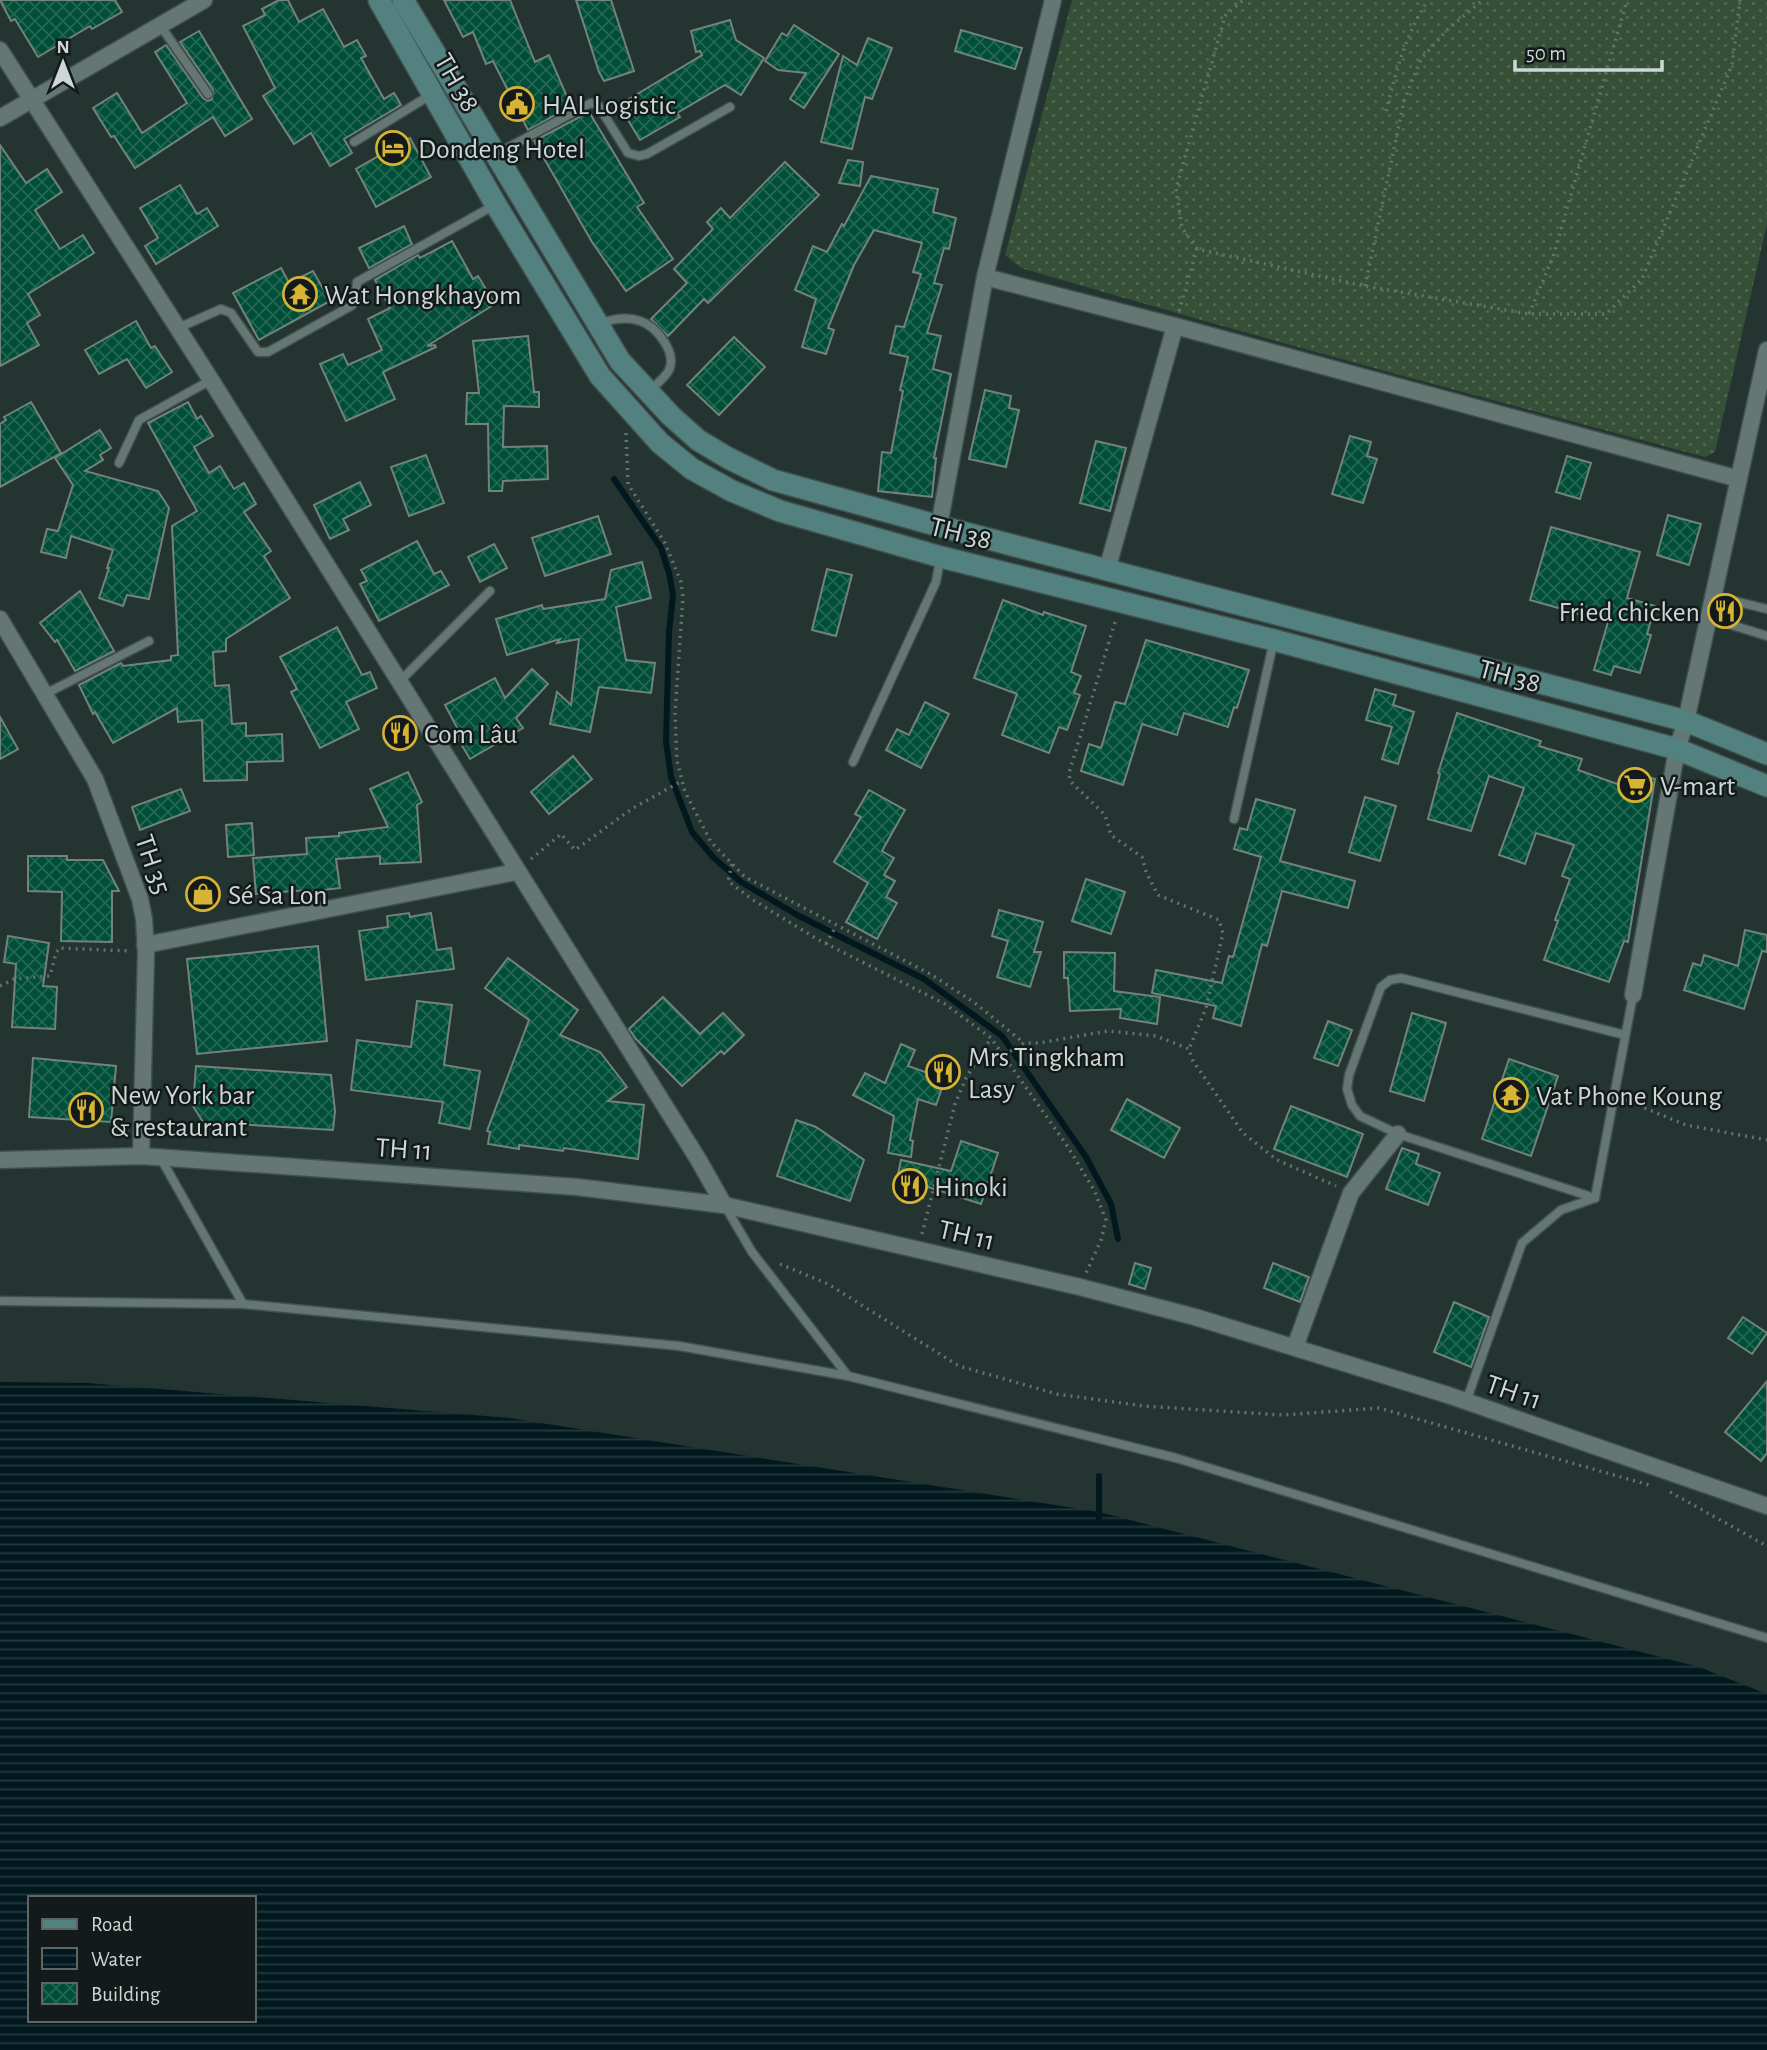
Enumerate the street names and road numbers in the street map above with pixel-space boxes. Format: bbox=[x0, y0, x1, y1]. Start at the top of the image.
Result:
street label: TH 38 bbox=[429, 49, 484, 117]
street label: TH 38 bbox=[927, 513, 994, 555]
street label: TH 38 bbox=[1476, 655, 1543, 699]
street label: TH 35 bbox=[129, 831, 175, 898]
street label: TH 11 bbox=[375, 1134, 433, 1166]
street label: TH 11 bbox=[936, 1216, 997, 1256]
street label: TH 11 bbox=[1482, 1370, 1545, 1415]

